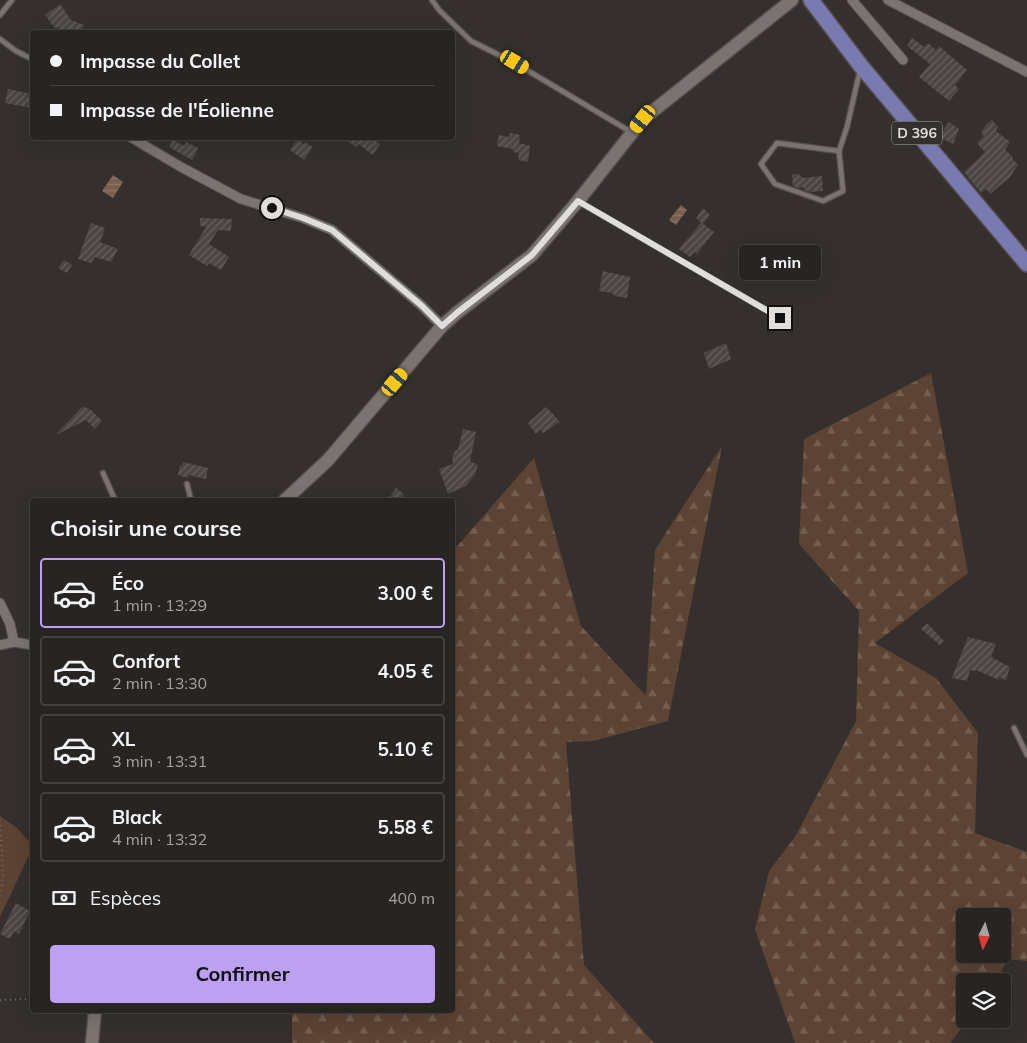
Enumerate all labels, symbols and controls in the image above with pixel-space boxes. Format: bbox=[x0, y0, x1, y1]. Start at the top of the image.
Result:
car bbox=[498, 48, 531, 76]
text: Impasse du Collet bbox=[80, 49, 240, 73]
text: Impasse de l'Éolienne bbox=[80, 98, 274, 122]
car bbox=[627, 103, 658, 135]
road number: D 396 bbox=[892, 122, 942, 144]
route start bbox=[261, 197, 283, 219]
callout: 1 min bbox=[739, 246, 821, 280]
text: 1 min bbox=[759, 252, 801, 272]
route end bbox=[769, 307, 791, 329]
car bbox=[379, 366, 410, 398]
text: Choisir une course bbox=[50, 514, 242, 542]
icon: car bbox=[52, 571, 97, 616]
text: Éco bbox=[112, 571, 144, 595]
text: 3.00 € bbox=[377, 581, 433, 605]
text: 1 min · 13:29 bbox=[112, 595, 207, 615]
icon: car bbox=[52, 649, 97, 694]
text: Confort bbox=[112, 649, 180, 673]
text: 4.05 € bbox=[377, 659, 433, 683]
text: 2 min · 13:30 bbox=[112, 673, 207, 693]
icon: car bbox=[52, 727, 97, 772]
text: XL bbox=[112, 727, 135, 751]
text: 5.10 € bbox=[377, 737, 433, 761]
text: 3 min · 13:31 bbox=[112, 751, 207, 771]
icon: car bbox=[52, 805, 97, 850]
text: Black bbox=[112, 805, 162, 829]
text: 5.58 € bbox=[377, 815, 433, 839]
text: 4 min · 13:32 bbox=[112, 829, 207, 849]
icon: cash bbox=[50, 884, 78, 912]
text: Espèces bbox=[90, 886, 161, 910]
text: 400 m bbox=[388, 888, 435, 908]
north arrow bbox=[956, 908, 1011, 962]
map controls bbox=[956, 908, 1011, 1028]
button: Confirmer bbox=[50, 945, 435, 1003]
button: layers bbox=[956, 973, 1011, 1028]

